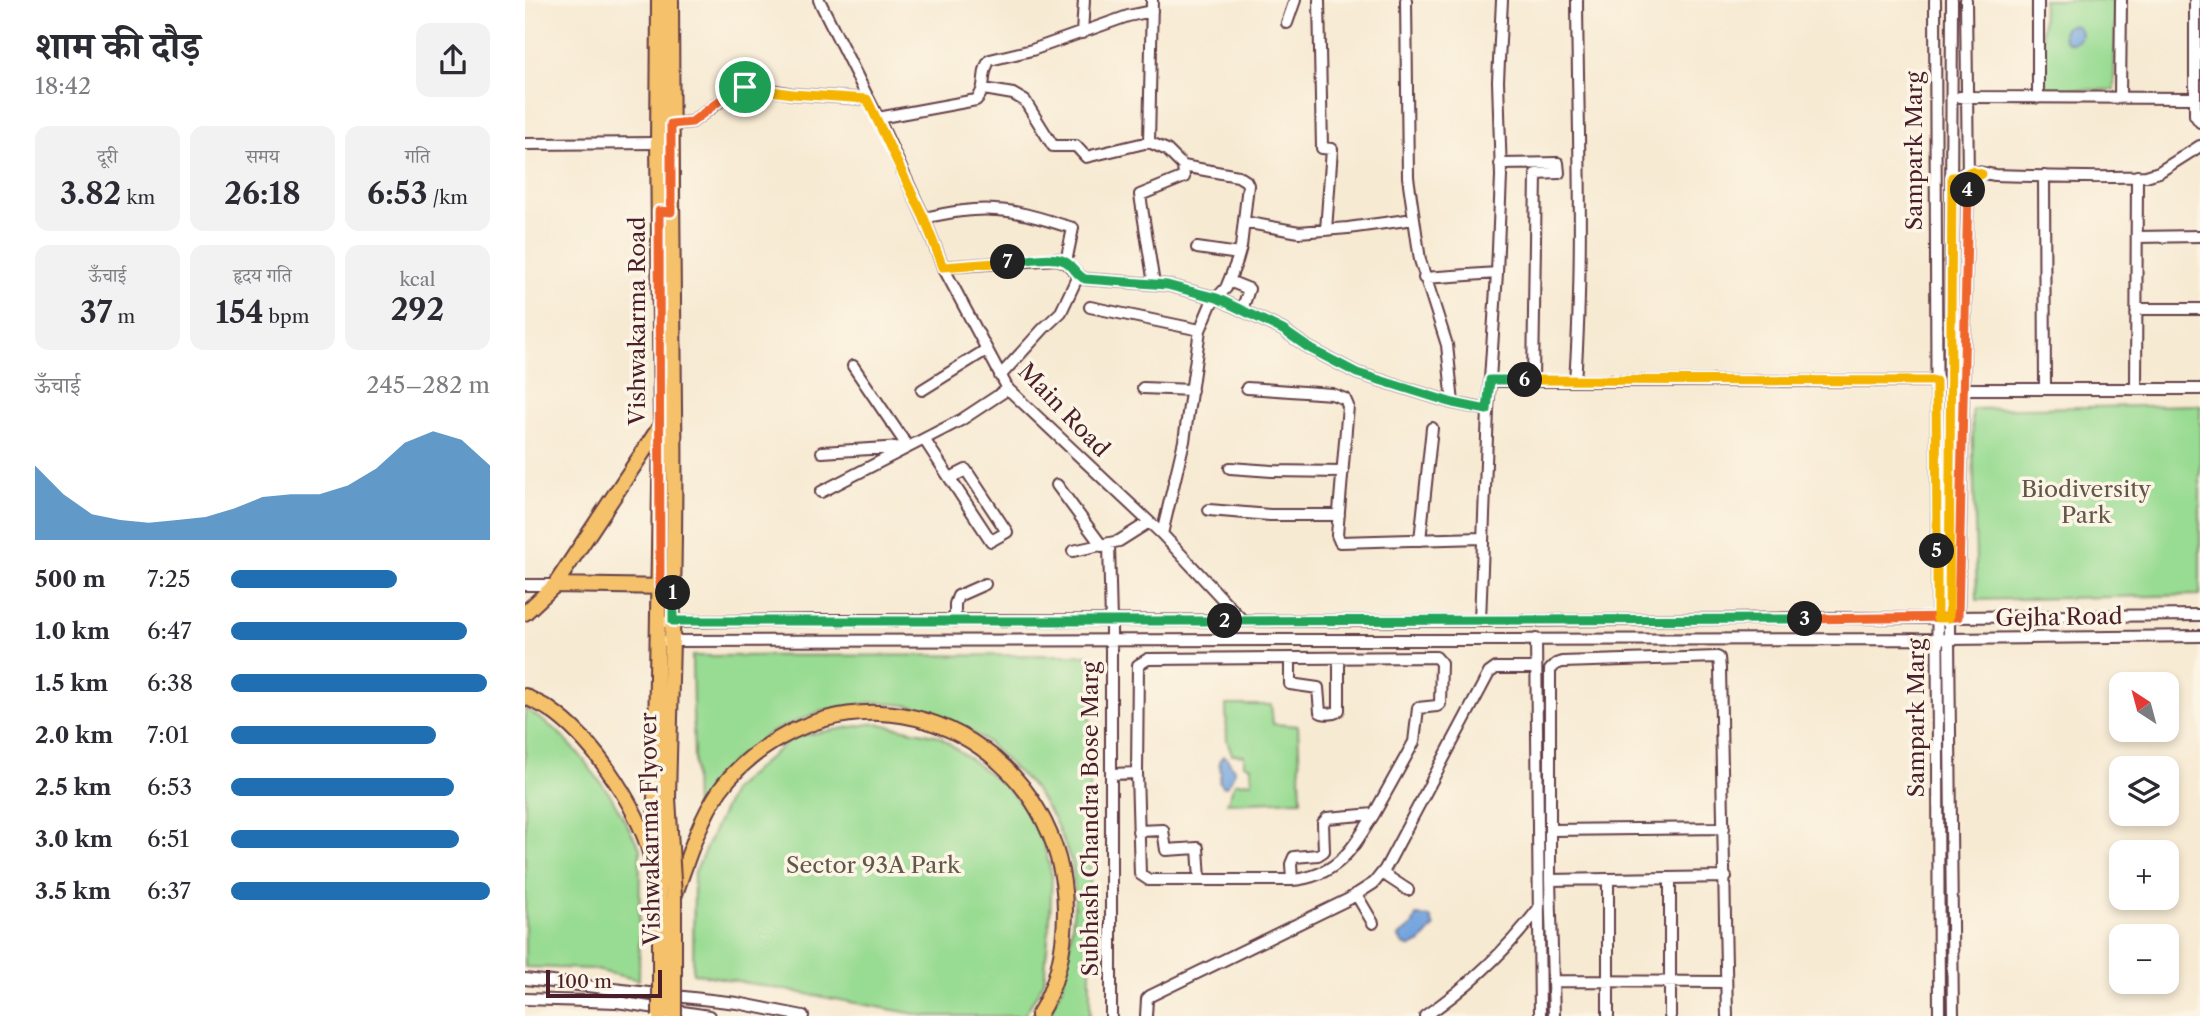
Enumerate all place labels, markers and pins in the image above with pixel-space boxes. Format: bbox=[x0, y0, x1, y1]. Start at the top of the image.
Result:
pin bbox=[715, 57, 775, 117]
pin: 4 bbox=[1951, 172, 1985, 208]
pin: 7 bbox=[991, 244, 1025, 280]
pin: 6 bbox=[1507, 362, 1543, 398]
pin: 5 bbox=[1919, 534, 1955, 568]
pin: 1 bbox=[655, 576, 691, 610]
pin: 3 bbox=[1787, 602, 1823, 636]
pin: 2 bbox=[1207, 604, 1243, 638]

